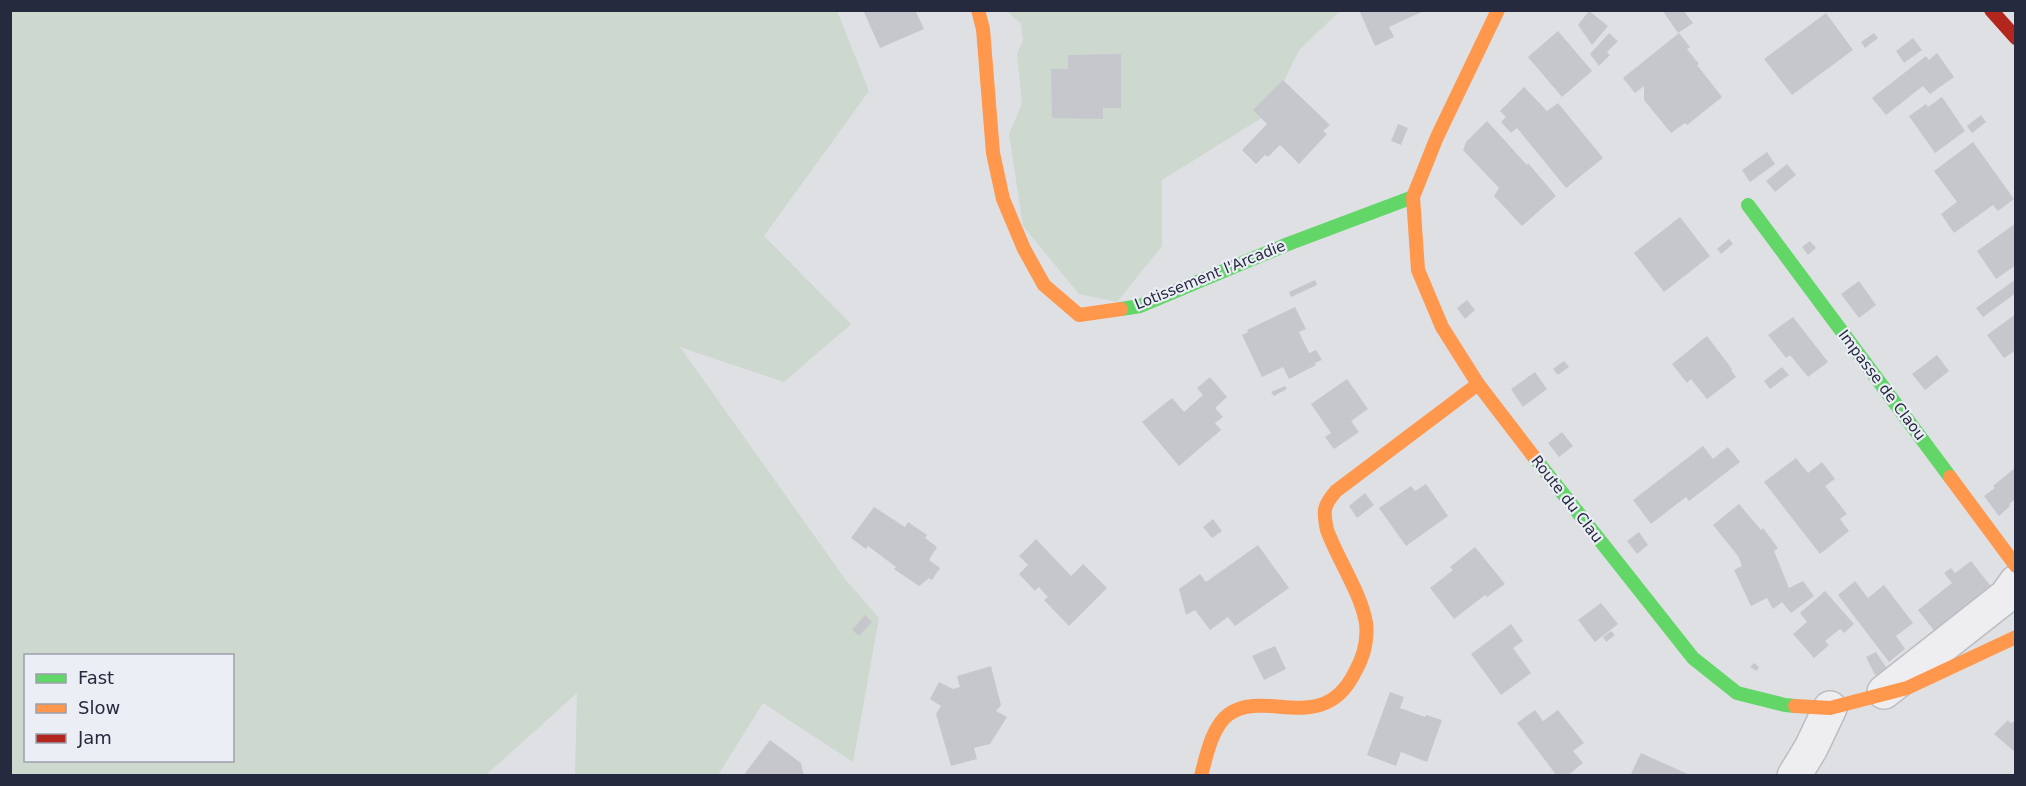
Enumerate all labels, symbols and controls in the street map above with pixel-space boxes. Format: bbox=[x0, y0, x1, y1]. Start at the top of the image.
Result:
street label: Lotissement l'Arcadie bbox=[1132, 237, 1288, 313]
street label: Impasse de Claou bbox=[1835, 326, 1929, 444]
street label: Route du Clau bbox=[1527, 452, 1607, 546]
legend bbox=[24, 654, 234, 762]
text: Fast bbox=[78, 667, 114, 688]
text: Slow bbox=[78, 697, 120, 718]
text: Jam bbox=[77, 727, 112, 748]

